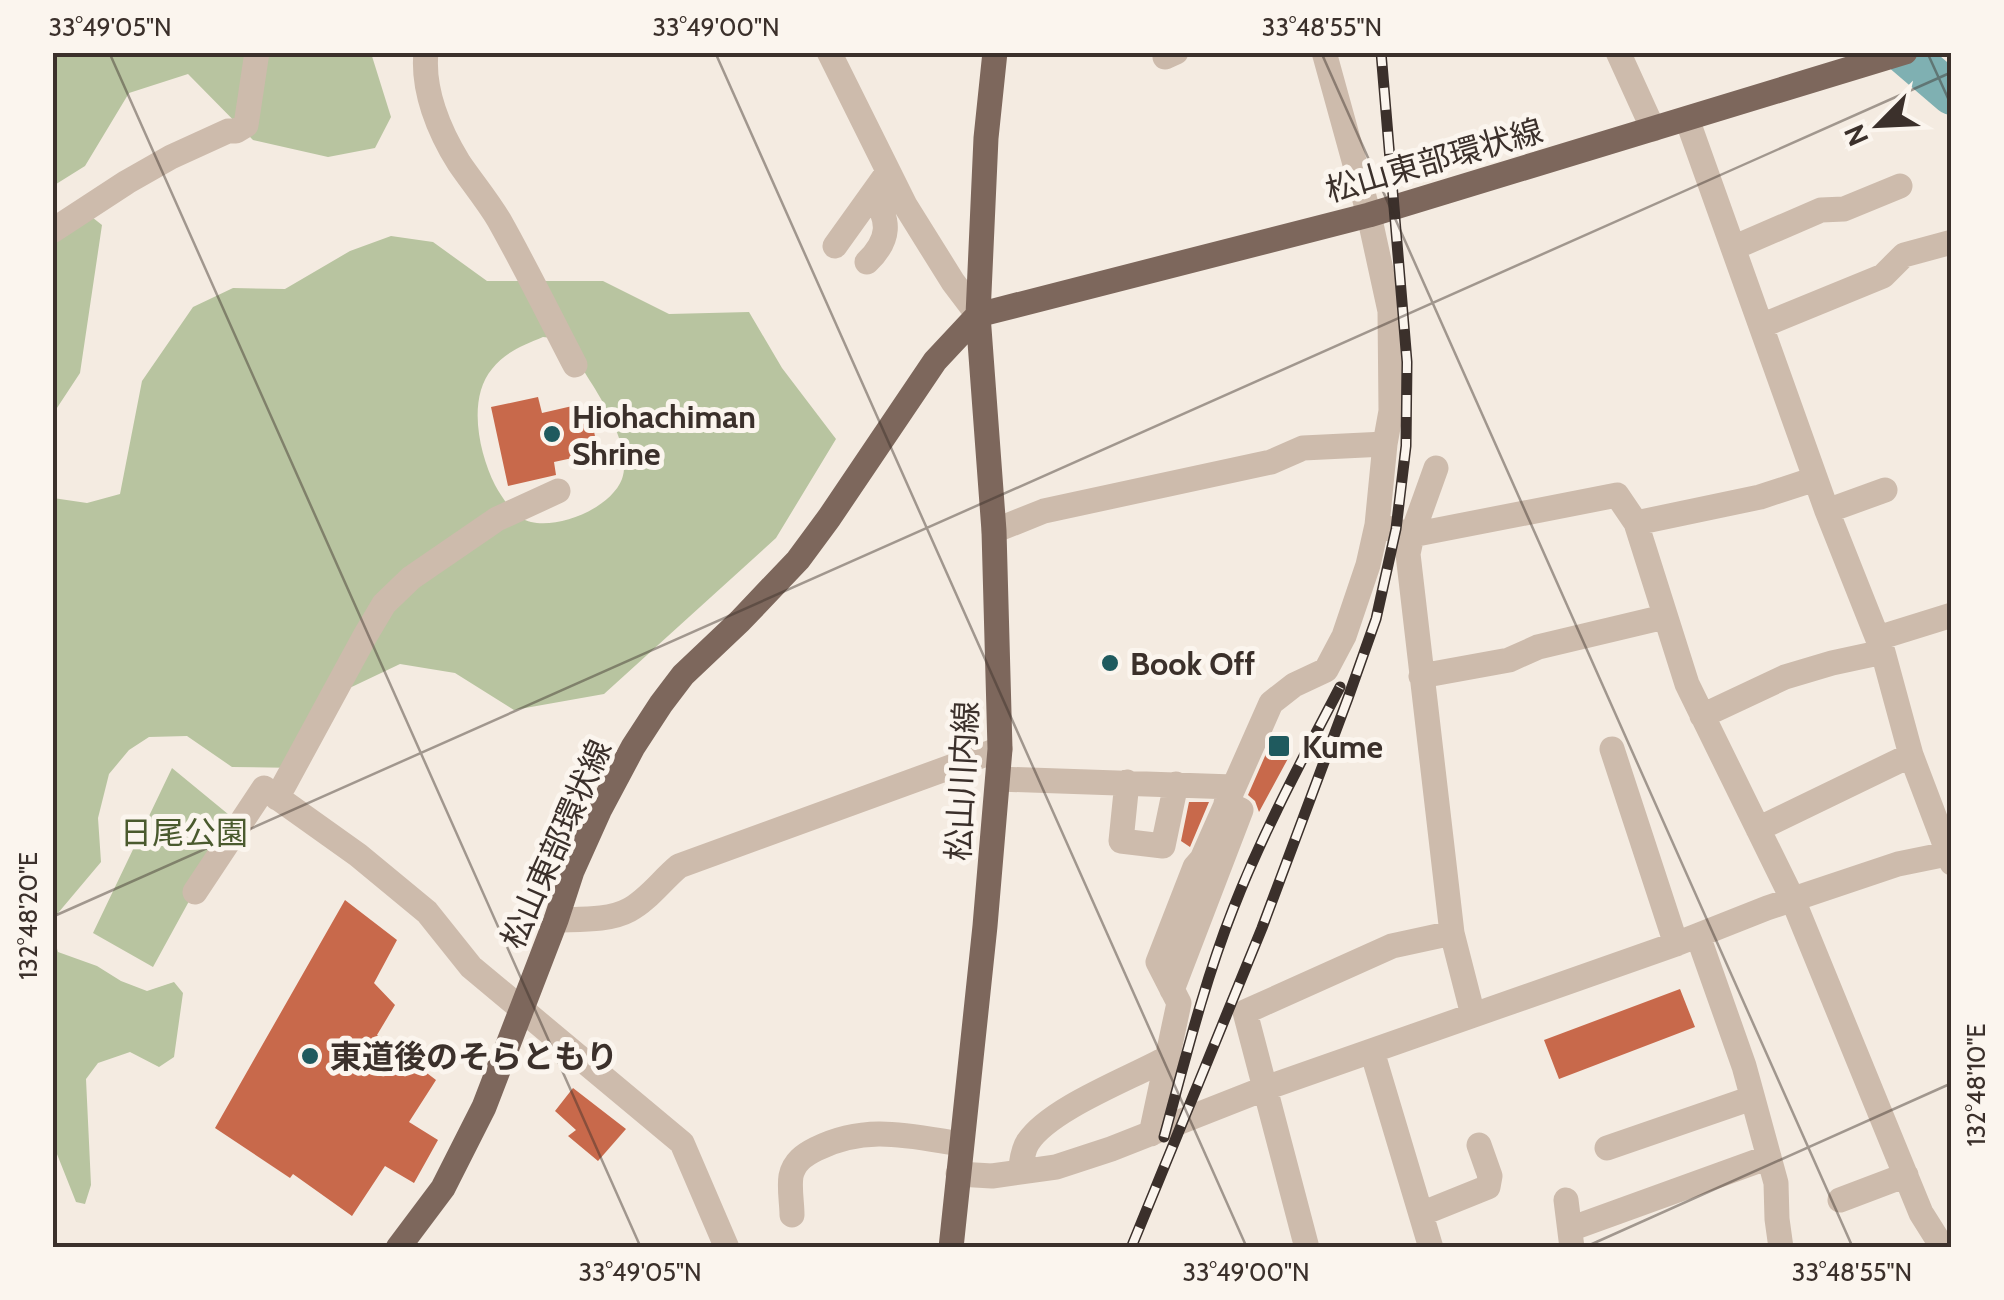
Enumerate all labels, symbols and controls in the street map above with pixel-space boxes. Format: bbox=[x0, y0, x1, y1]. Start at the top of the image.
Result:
text: 33°49'05"N bbox=[48, 12, 172, 42]
text: 33°49'00"N bbox=[652, 12, 780, 42]
text: 33°48'55"N bbox=[1262, 12, 1382, 42]
north arrow bbox=[1829, 75, 1929, 175]
street label: 松山東部環状線 bbox=[1321, 110, 1547, 210]
text: N bbox=[1837, 119, 1876, 151]
place label: Hiohachiman Shrine bbox=[572, 397, 756, 473]
marker: Hiohachiman Shrine bbox=[541, 423, 563, 445]
place label: Book Off bbox=[1130, 644, 1255, 683]
marker: Book Off bbox=[1099, 652, 1121, 674]
street label: 松山川内線 bbox=[938, 700, 986, 862]
place label: Kume bbox=[1302, 727, 1383, 766]
marker: Kume bbox=[1266, 733, 1292, 759]
street label: 松山東部環状線 bbox=[493, 734, 619, 954]
park label: 日尾公園 bbox=[120, 813, 248, 852]
text: 132°48'20"E bbox=[13, 852, 43, 980]
text: 132°48'10"E bbox=[1961, 1024, 1991, 1146]
place label: 東道後のそらともり bbox=[330, 1037, 618, 1076]
marker: 東道後のそらともり bbox=[299, 1045, 321, 1067]
text: 33°49'05"N bbox=[578, 1257, 702, 1287]
text: 33°49'00"N bbox=[1182, 1257, 1310, 1287]
text: 33°48'55"N bbox=[1792, 1257, 1912, 1287]

